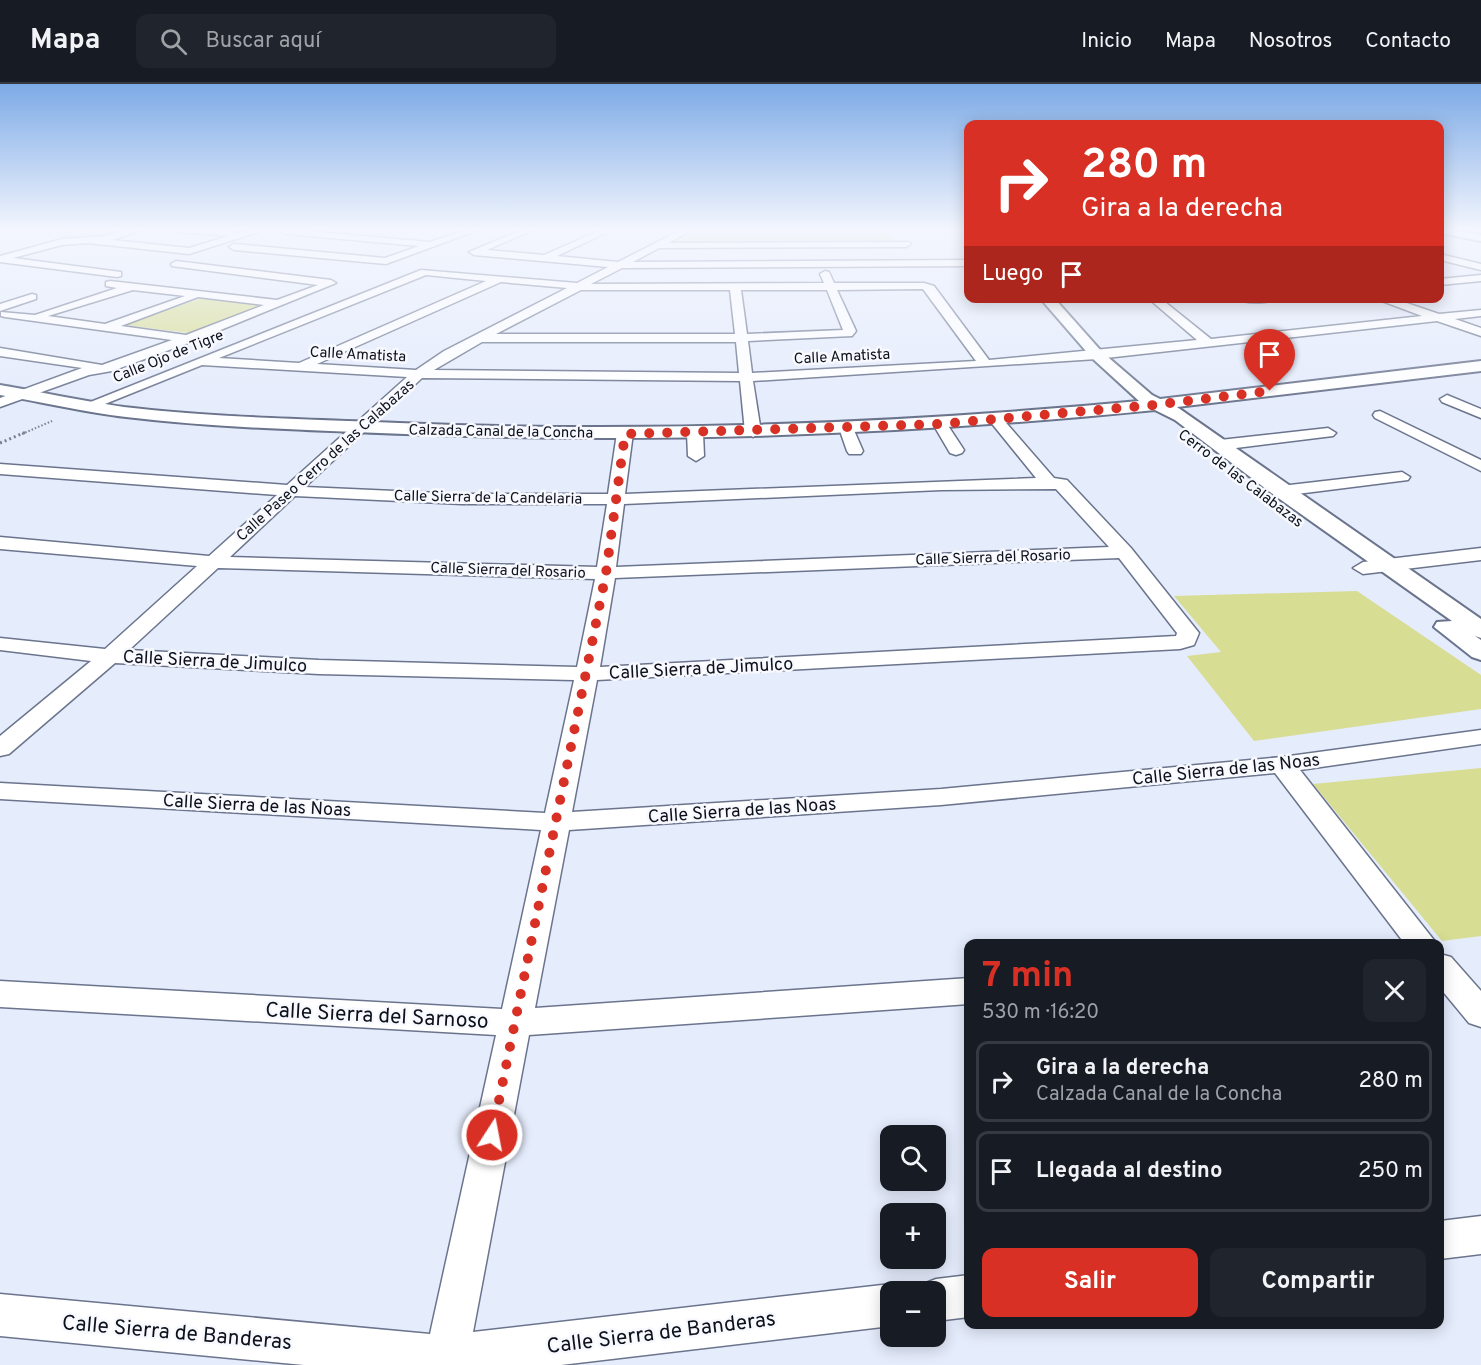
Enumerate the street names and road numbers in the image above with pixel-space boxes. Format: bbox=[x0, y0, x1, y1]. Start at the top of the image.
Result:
street label: Calle Ojo de Tigre bbox=[110, 327, 227, 388]
street label: Calle Amatista bbox=[309, 343, 407, 368]
street label: Calle Amatista bbox=[793, 345, 891, 370]
street label: Calle Paseo Cerro de las Calabazas bbox=[233, 376, 419, 546]
street label: Calzada Canal de la Concha bbox=[408, 421, 594, 444]
street label: Cerro de las Calabazas bbox=[1174, 426, 1306, 533]
street label: Calle Sierra de la Candelaria bbox=[394, 487, 582, 510]
street label: Calle Sierra del Rosario bbox=[915, 546, 1071, 571]
street label: Calle Sierra del Rosario bbox=[430, 559, 586, 584]
street label: Calle Sierra de Jimulco bbox=[122, 646, 308, 679]
street label: Calle Sierra de Jimulco bbox=[608, 653, 794, 686]
street label: Calle Sierra de las Noas bbox=[1131, 749, 1321, 792]
street label: Calle Sierra de las Noas bbox=[162, 790, 352, 823]
street label: Calle Sierra de las Noas bbox=[647, 793, 837, 830]
street label: Calle Sierra del Sarnoso bbox=[265, 997, 489, 1036]
street label: Calle Sierra de Banderas bbox=[545, 1306, 777, 1361]
street label: Calle Sierra de Banderas bbox=[61, 1310, 293, 1357]

